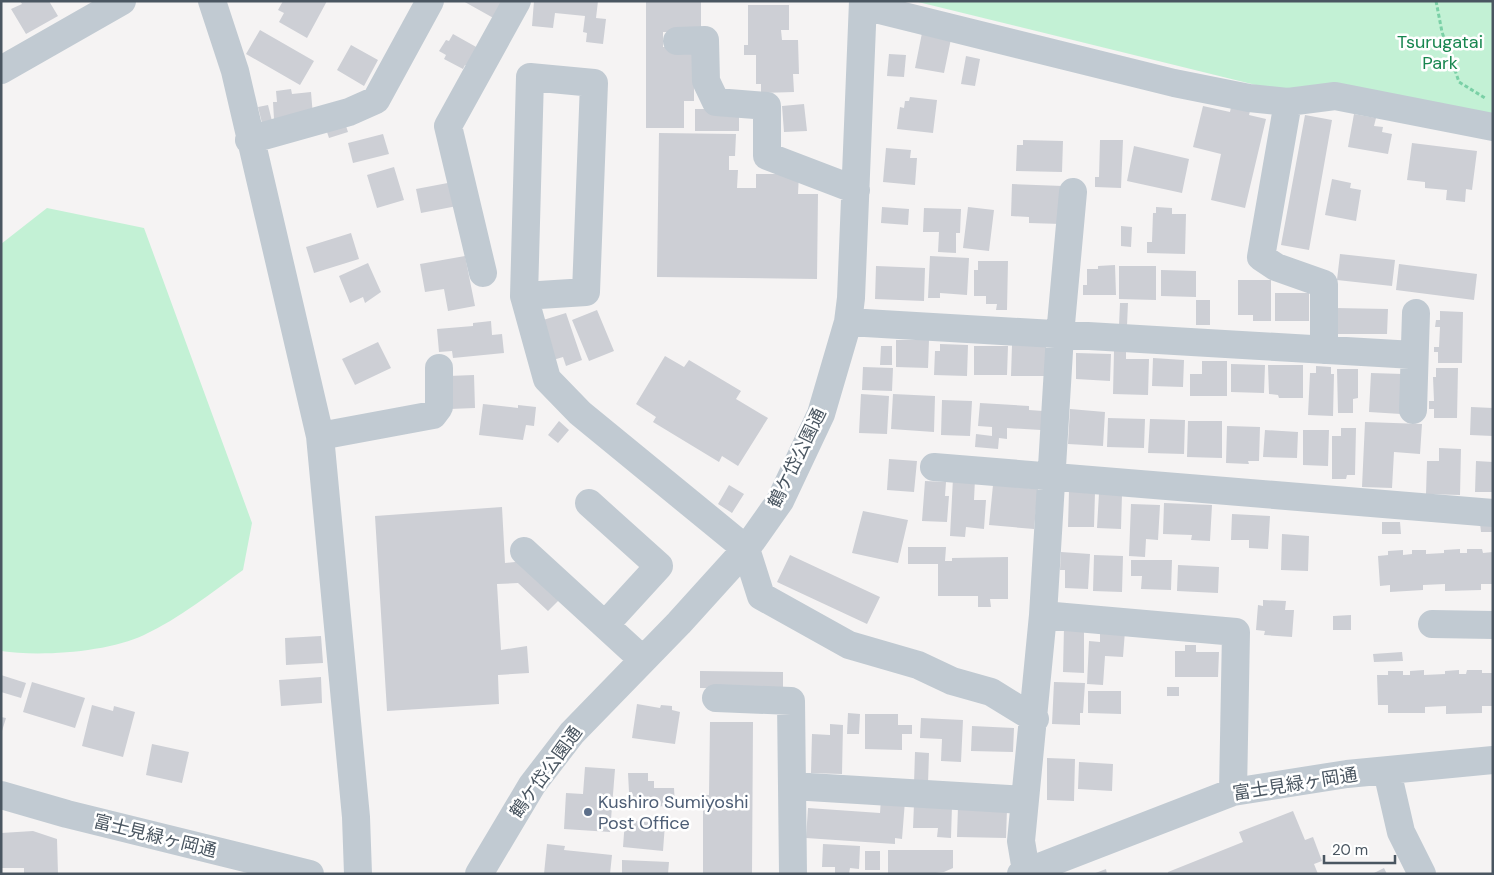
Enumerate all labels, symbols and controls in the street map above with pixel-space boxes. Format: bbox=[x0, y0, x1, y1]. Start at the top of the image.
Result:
park label: Tsurugatai Park bbox=[1397, 30, 1483, 75]
street label: 鶴ケ岱公園通 bbox=[763, 404, 831, 512]
street label: 鶴ケ岱公園通 bbox=[505, 721, 587, 823]
street label: 富士見緑ヶ岡通 bbox=[1231, 762, 1359, 806]
place label: Kushiro Sumiyoshi Post Office bbox=[598, 790, 749, 835]
marker: Kushiro Sumiyoshi Post Office bbox=[582, 806, 594, 818]
street label: 富士見緑ヶ岡通 bbox=[91, 809, 219, 863]
scale bar bbox=[1324, 832, 1395, 864]
text: 20 m bbox=[1332, 840, 1368, 860]

